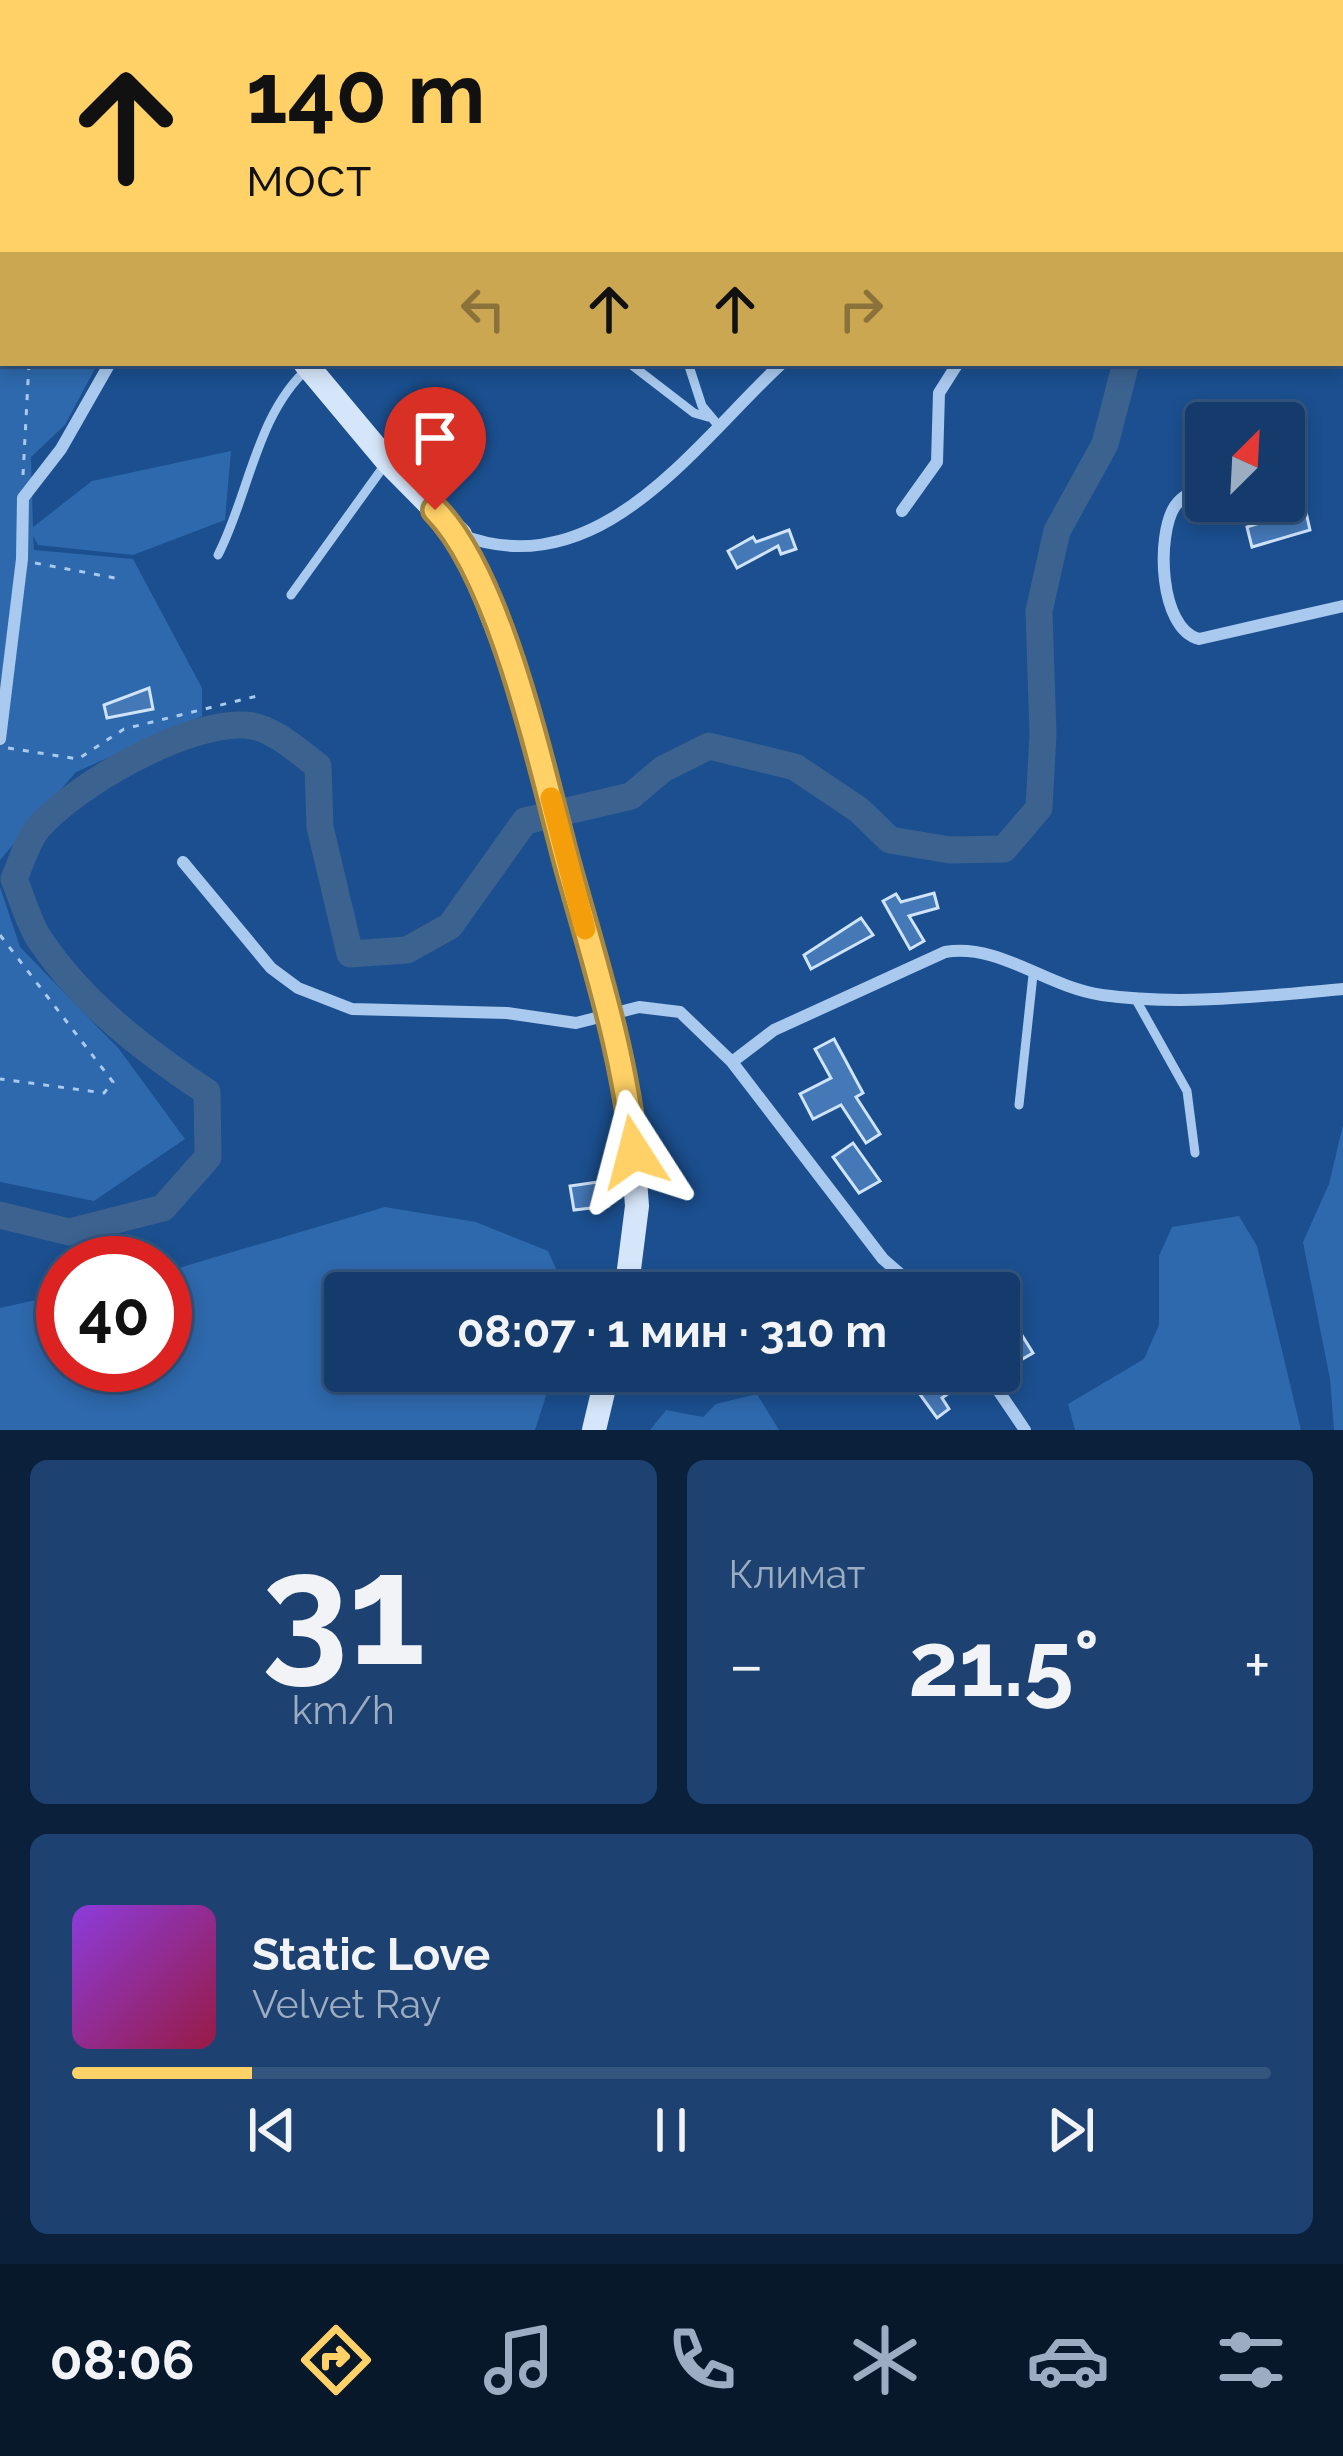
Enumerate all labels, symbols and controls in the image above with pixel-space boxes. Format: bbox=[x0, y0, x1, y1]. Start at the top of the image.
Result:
text: 140 m bbox=[246, 44, 485, 143]
icon: ahead bbox=[48, 48, 204, 204]
text: мост bbox=[246, 145, 371, 209]
icon: left bbox=[450, 276, 516, 342]
icon: ahead bbox=[576, 276, 642, 342]
icon: ahead bbox=[702, 276, 768, 342]
icon: right bbox=[828, 276, 894, 342]
pin bbox=[384, 387, 486, 510]
north arrow bbox=[1185, 402, 1305, 522]
map controls bbox=[1185, 402, 1305, 522]
icon: arrive bbox=[402, 405, 468, 471]
position arrow bbox=[571, 1089, 697, 1215]
speed limit sign: 40 bbox=[36, 1236, 192, 1392]
text: 08:07 · 1 мин · 310 m bbox=[457, 1305, 887, 1358]
text: 31 bbox=[261, 1517, 425, 1701]
text: Климат bbox=[729, 1551, 865, 1597]
text: 21.5° bbox=[908, 1611, 1099, 1717]
text: − bbox=[729, 1626, 764, 1703]
text: + bbox=[1244, 1626, 1271, 1703]
text: km/h bbox=[292, 1687, 395, 1733]
text: Static Love bbox=[252, 1928, 490, 1981]
text: Velvet Ray bbox=[252, 1981, 441, 2027]
icon: previous bbox=[239, 2097, 305, 2163]
icon: pause bbox=[638, 2097, 704, 2163]
icon: next bbox=[1038, 2097, 1104, 2163]
icon: directions bbox=[294, 2318, 378, 2402]
icon: music bbox=[477, 2318, 561, 2402]
icon: phone bbox=[660, 2318, 744, 2402]
icon: climate bbox=[843, 2318, 927, 2402]
icon: car bbox=[1026, 2318, 1110, 2402]
icon: filters bbox=[1209, 2318, 1293, 2402]
text: 08:06 bbox=[50, 2328, 195, 2392]

